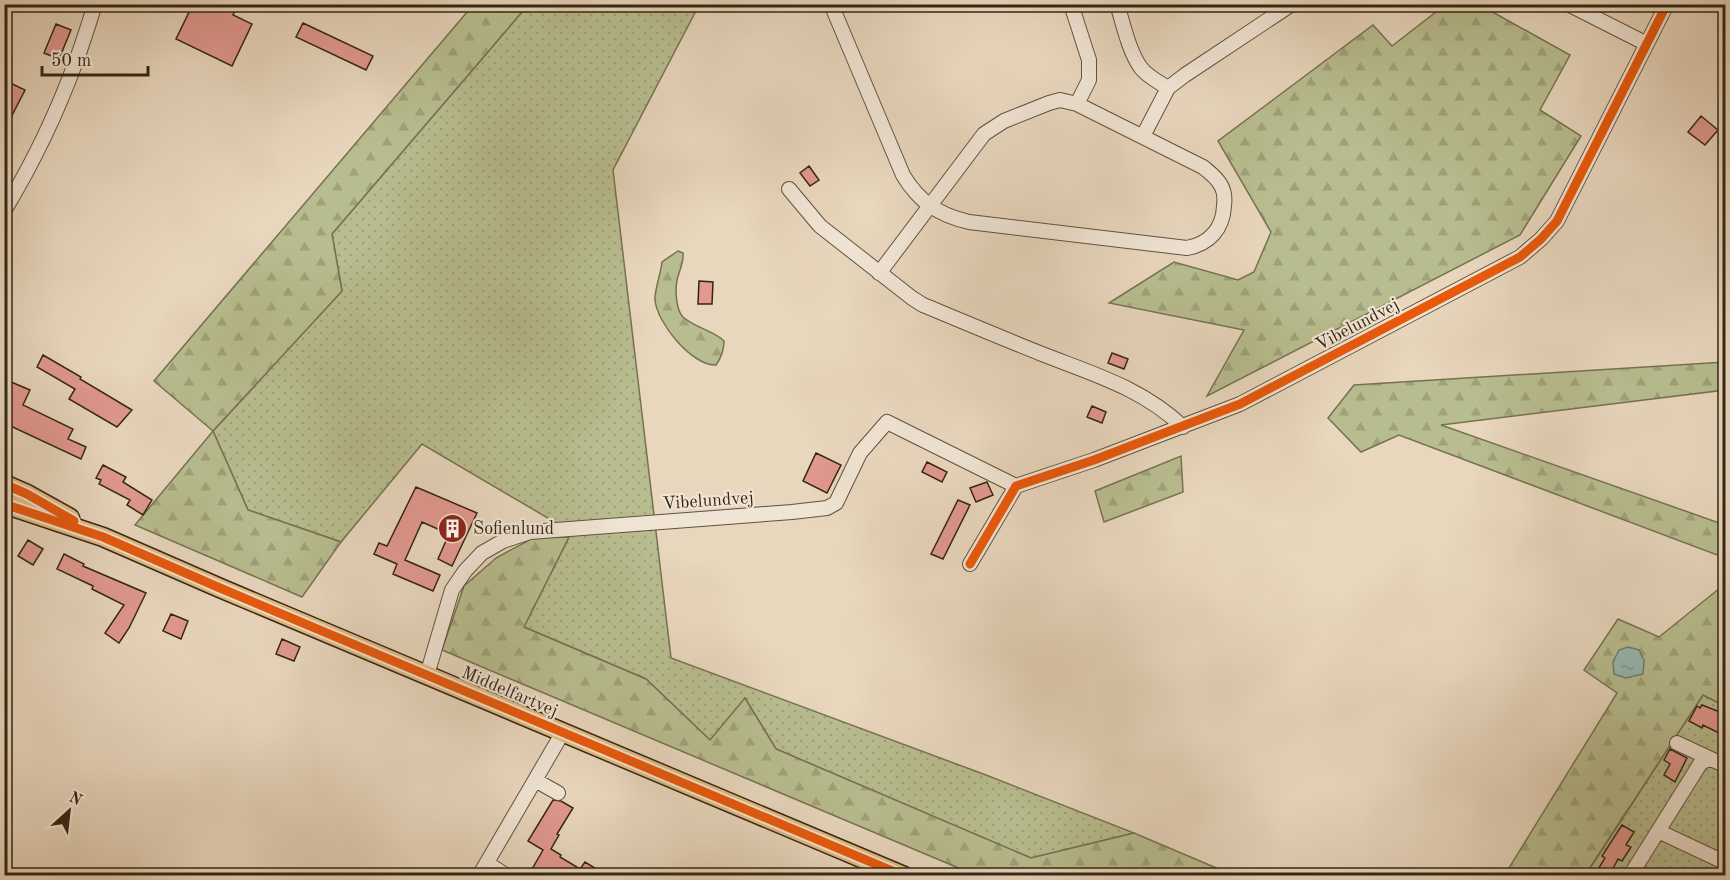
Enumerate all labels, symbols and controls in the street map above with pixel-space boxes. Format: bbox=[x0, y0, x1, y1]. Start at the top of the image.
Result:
scale bar bbox=[42, 39, 148, 77]
text: 50 m bbox=[51, 52, 91, 70]
street label: Vibelundvej bbox=[1313, 295, 1402, 354]
street label: Vibelundvej bbox=[662, 489, 754, 513]
building icon: Sofienlund bbox=[436, 512, 468, 544]
place label: Sofienlund bbox=[473, 520, 554, 538]
street label: Middelfartvej bbox=[459, 663, 561, 720]
north arrow bbox=[39, 781, 99, 841]
text: N bbox=[66, 790, 85, 810]

